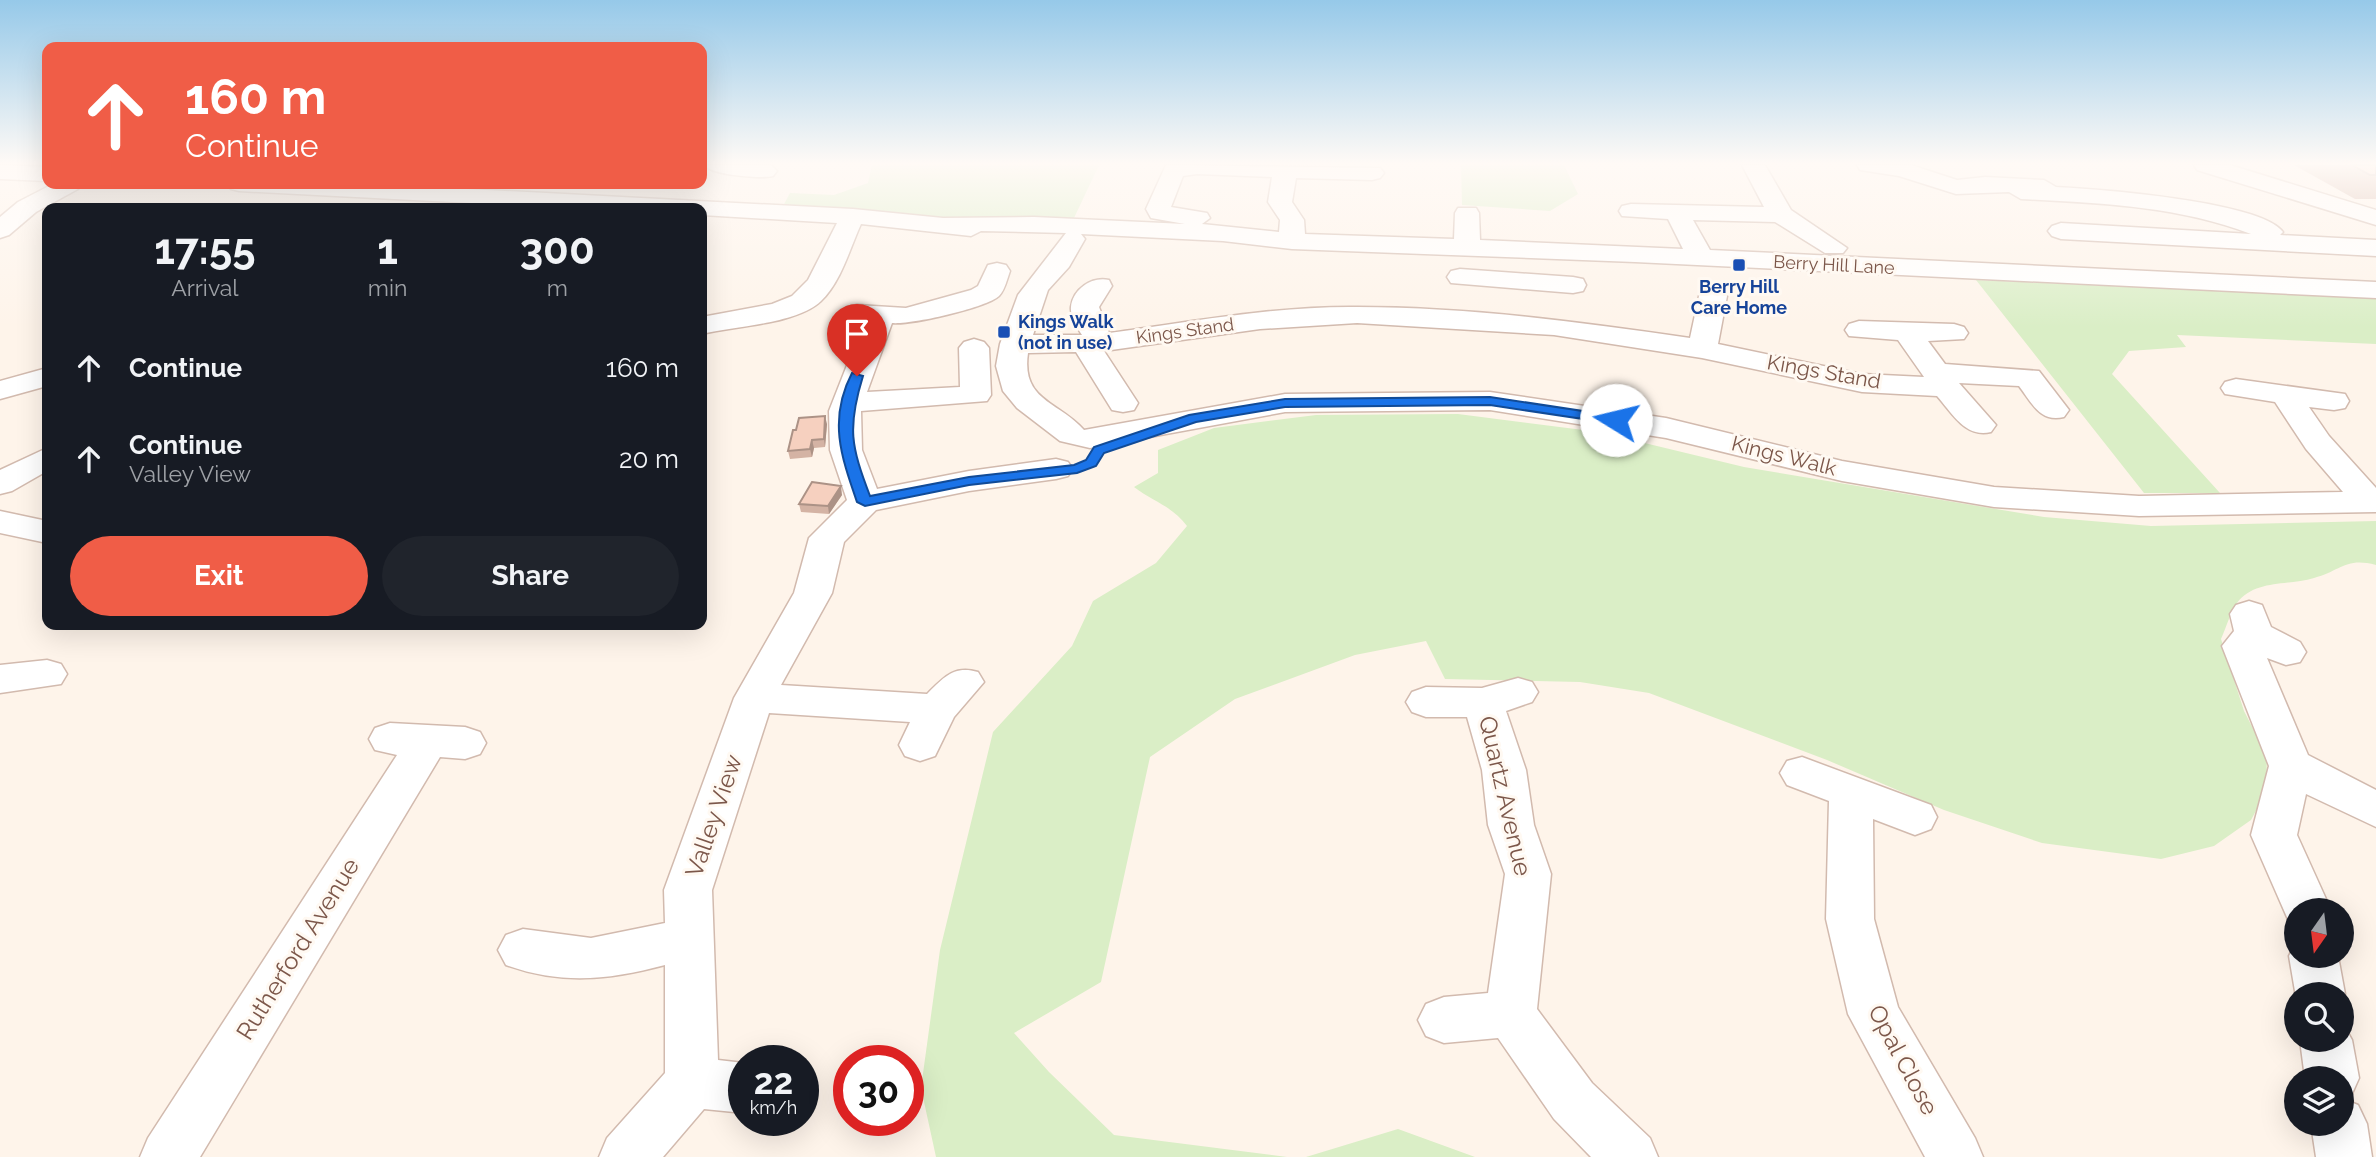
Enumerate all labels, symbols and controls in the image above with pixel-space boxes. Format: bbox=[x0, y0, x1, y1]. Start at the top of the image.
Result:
text: 160 m bbox=[185, 68, 326, 125]
icon: ahead bbox=[70, 70, 161, 161]
text: Continue bbox=[185, 127, 319, 164]
text: 17:55 bbox=[154, 225, 256, 274]
text: 1 bbox=[377, 225, 398, 274]
text: 300 bbox=[520, 225, 595, 274]
street label: Berry Hill Lane bbox=[1773, 251, 1896, 278]
marker: Berry Hill Care Home bbox=[1731, 257, 1747, 273]
text: Arrival bbox=[171, 274, 239, 301]
text: min bbox=[368, 274, 407, 301]
text: m bbox=[547, 274, 568, 301]
place label: Berry Hill Care Home bbox=[1691, 276, 1787, 318]
pin bbox=[827, 304, 887, 376]
place label: Kings Walk (not in use) bbox=[1018, 311, 1114, 353]
street label: Kings Stand bbox=[1135, 313, 1235, 348]
icon: arrive bbox=[838, 315, 876, 353]
marker: Kings Walk (not in use) bbox=[996, 324, 1012, 340]
icon: ahead bbox=[70, 349, 108, 387]
street label: Kings Stand bbox=[1765, 349, 1883, 394]
text: Continue bbox=[129, 353, 242, 383]
text: 160 m bbox=[606, 353, 679, 383]
position arrow bbox=[1579, 383, 1653, 457]
text: Continue bbox=[129, 430, 242, 460]
street label: Kings Walk bbox=[1729, 430, 1839, 481]
icon: ahead bbox=[70, 440, 108, 478]
text: 20 m bbox=[619, 444, 679, 474]
text: Valley View bbox=[129, 460, 251, 487]
button: Exit bbox=[70, 536, 368, 616]
button: Share bbox=[382, 536, 679, 616]
street label: Quartz Avenue bbox=[1473, 713, 1538, 879]
street label: Valley View bbox=[679, 750, 748, 881]
street label: Rutherford Avenue bbox=[230, 853, 365, 1045]
north arrow bbox=[2284, 898, 2354, 968]
map controls bbox=[2284, 898, 2354, 1136]
button: search bbox=[2284, 982, 2354, 1052]
street label: Opal Close bbox=[1862, 1000, 1945, 1120]
speed limit sign: 30 bbox=[833, 1045, 924, 1136]
text: 22 bbox=[754, 1061, 793, 1102]
button: layers bbox=[2284, 1066, 2354, 1136]
text: km/h bbox=[750, 1097, 797, 1118]

